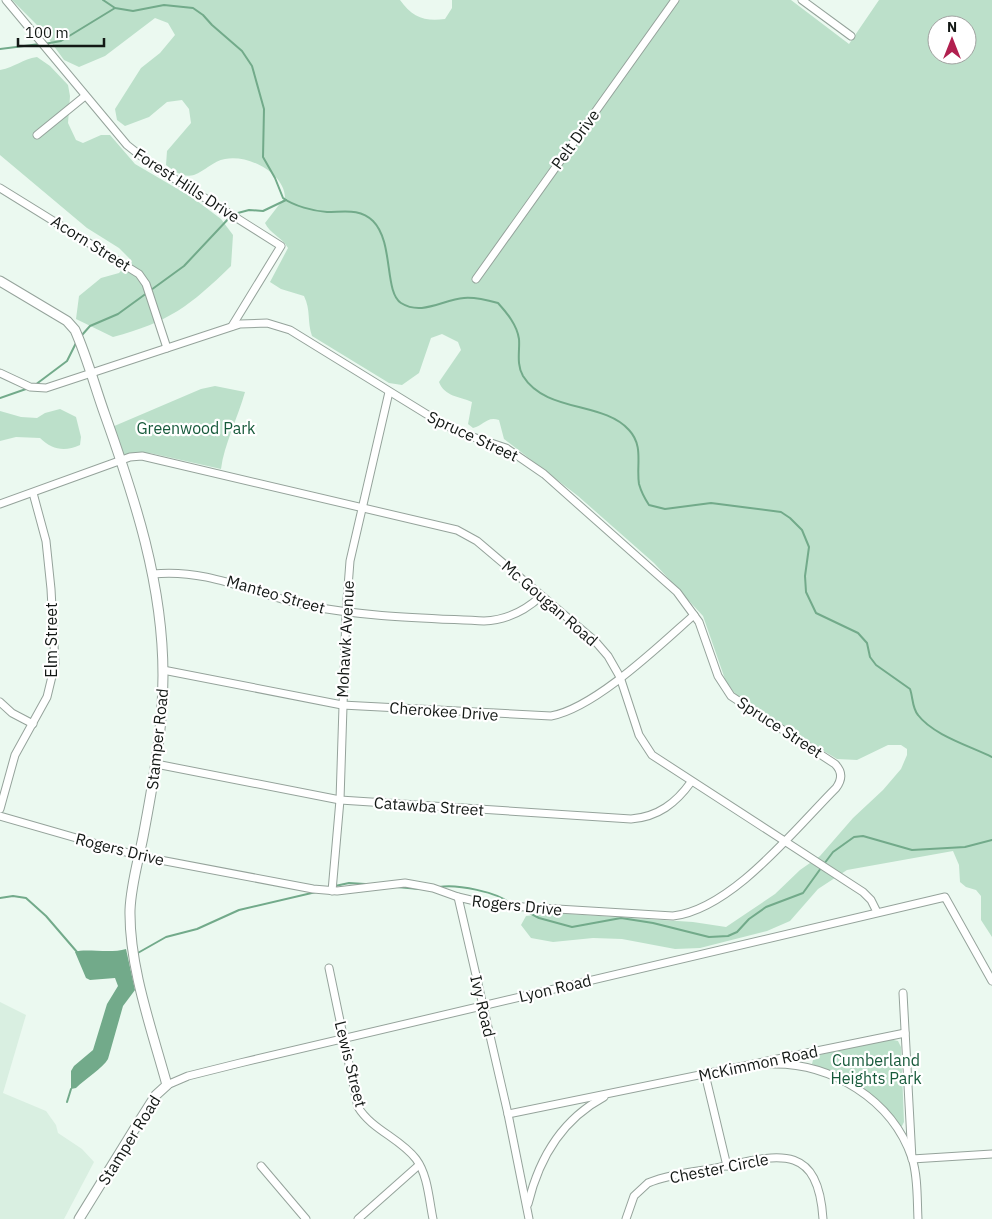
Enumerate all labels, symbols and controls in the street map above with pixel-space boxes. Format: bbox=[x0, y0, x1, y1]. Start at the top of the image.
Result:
scale bar bbox=[18, 15, 104, 47]
north arrow bbox=[927, 15, 977, 65]
text: N bbox=[947, 18, 957, 36]
text: 100 m bbox=[25, 23, 69, 42]
street label: Pelt Drive bbox=[547, 105, 603, 173]
street label: Forest Hills Drive bbox=[130, 143, 244, 227]
street label: Acorn Street bbox=[48, 211, 134, 275]
street label: Spruce Street bbox=[424, 406, 522, 466]
park label: Greenwood Park bbox=[136, 418, 256, 438]
street label: Mc Gougan Road bbox=[498, 556, 602, 650]
street label: Manteo Street bbox=[224, 570, 328, 618]
street label: Mohawk Avenue bbox=[332, 580, 358, 698]
street label: Elm Street bbox=[41, 602, 61, 678]
street label: Stamper Road bbox=[142, 687, 172, 791]
street label: Spruce Street bbox=[733, 692, 827, 762]
street label: Cherokee Drive bbox=[389, 697, 499, 725]
street label: Catawba Street bbox=[373, 792, 485, 820]
street label: Rogers Drive bbox=[74, 828, 167, 870]
street label: Rogers Drive bbox=[471, 890, 563, 920]
street label: Lyon Road bbox=[517, 970, 593, 1006]
street label: Ivy Road bbox=[466, 973, 500, 1039]
street label: Lewis Street bbox=[331, 1019, 371, 1109]
street label: McKimmon Road bbox=[696, 1041, 820, 1085]
park label: Cumberland Heights Park bbox=[830, 1050, 922, 1088]
street label: Stamper Road bbox=[94, 1091, 164, 1189]
street label: Chester Circle bbox=[668, 1149, 770, 1187]

